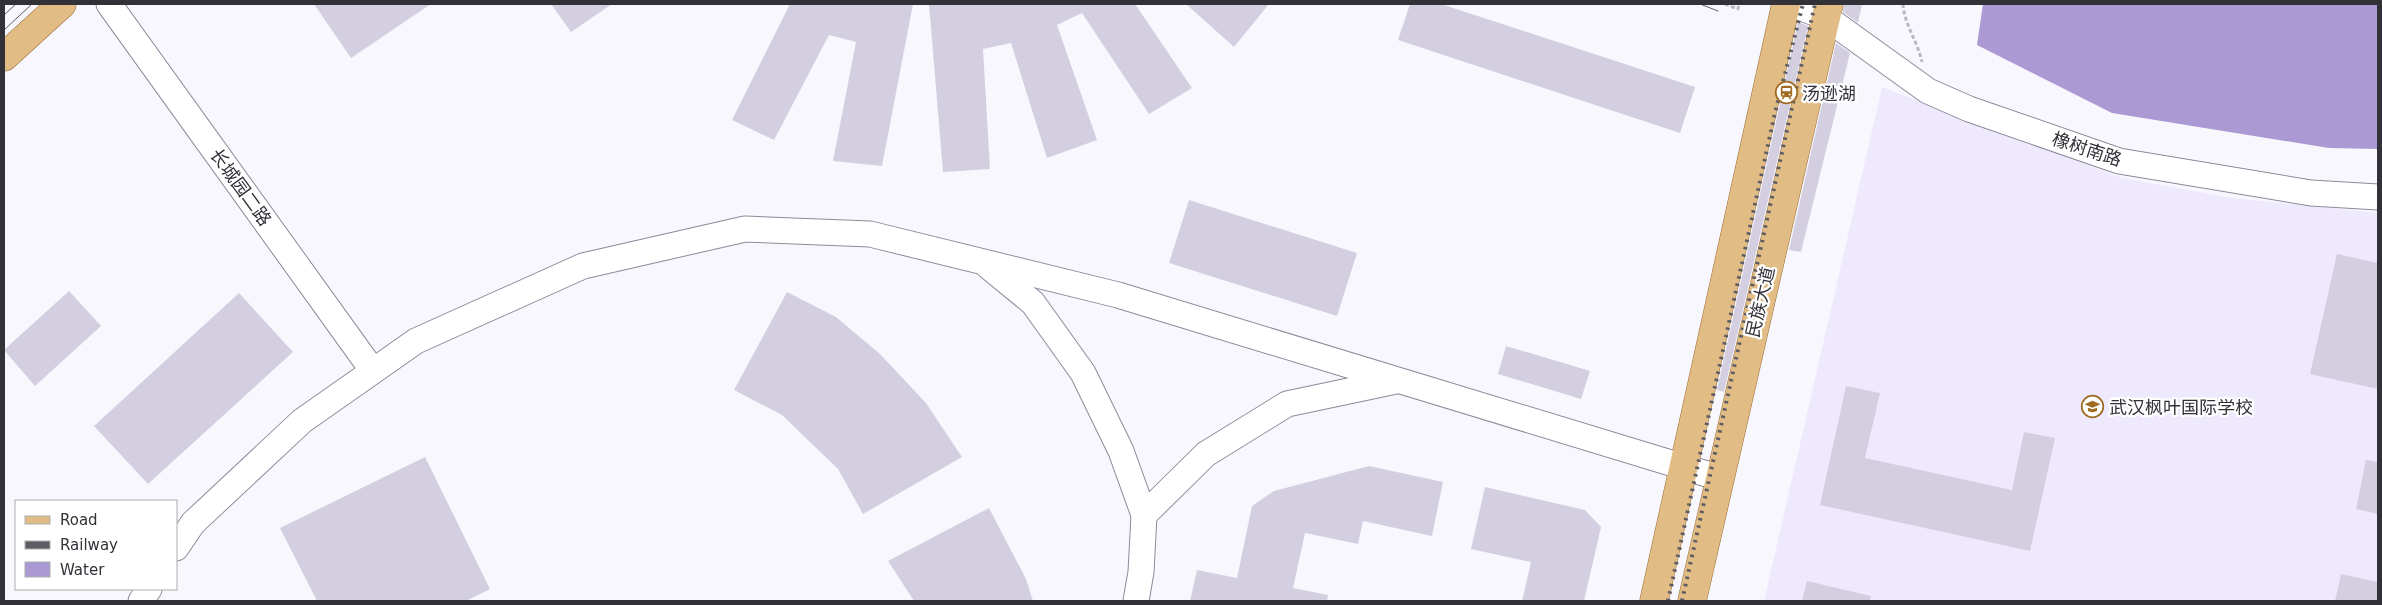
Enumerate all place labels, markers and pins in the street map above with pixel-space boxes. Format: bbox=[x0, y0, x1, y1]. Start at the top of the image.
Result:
station icon: 汤逊湖 bbox=[1774, 81, 1798, 105]
place label: 汤逊湖 bbox=[1802, 83, 1856, 104]
school or university icon: 武汉枫叶国际学校 bbox=[2081, 395, 2105, 419]
place label: 武汉枫叶国际学校 bbox=[2109, 397, 2253, 418]

